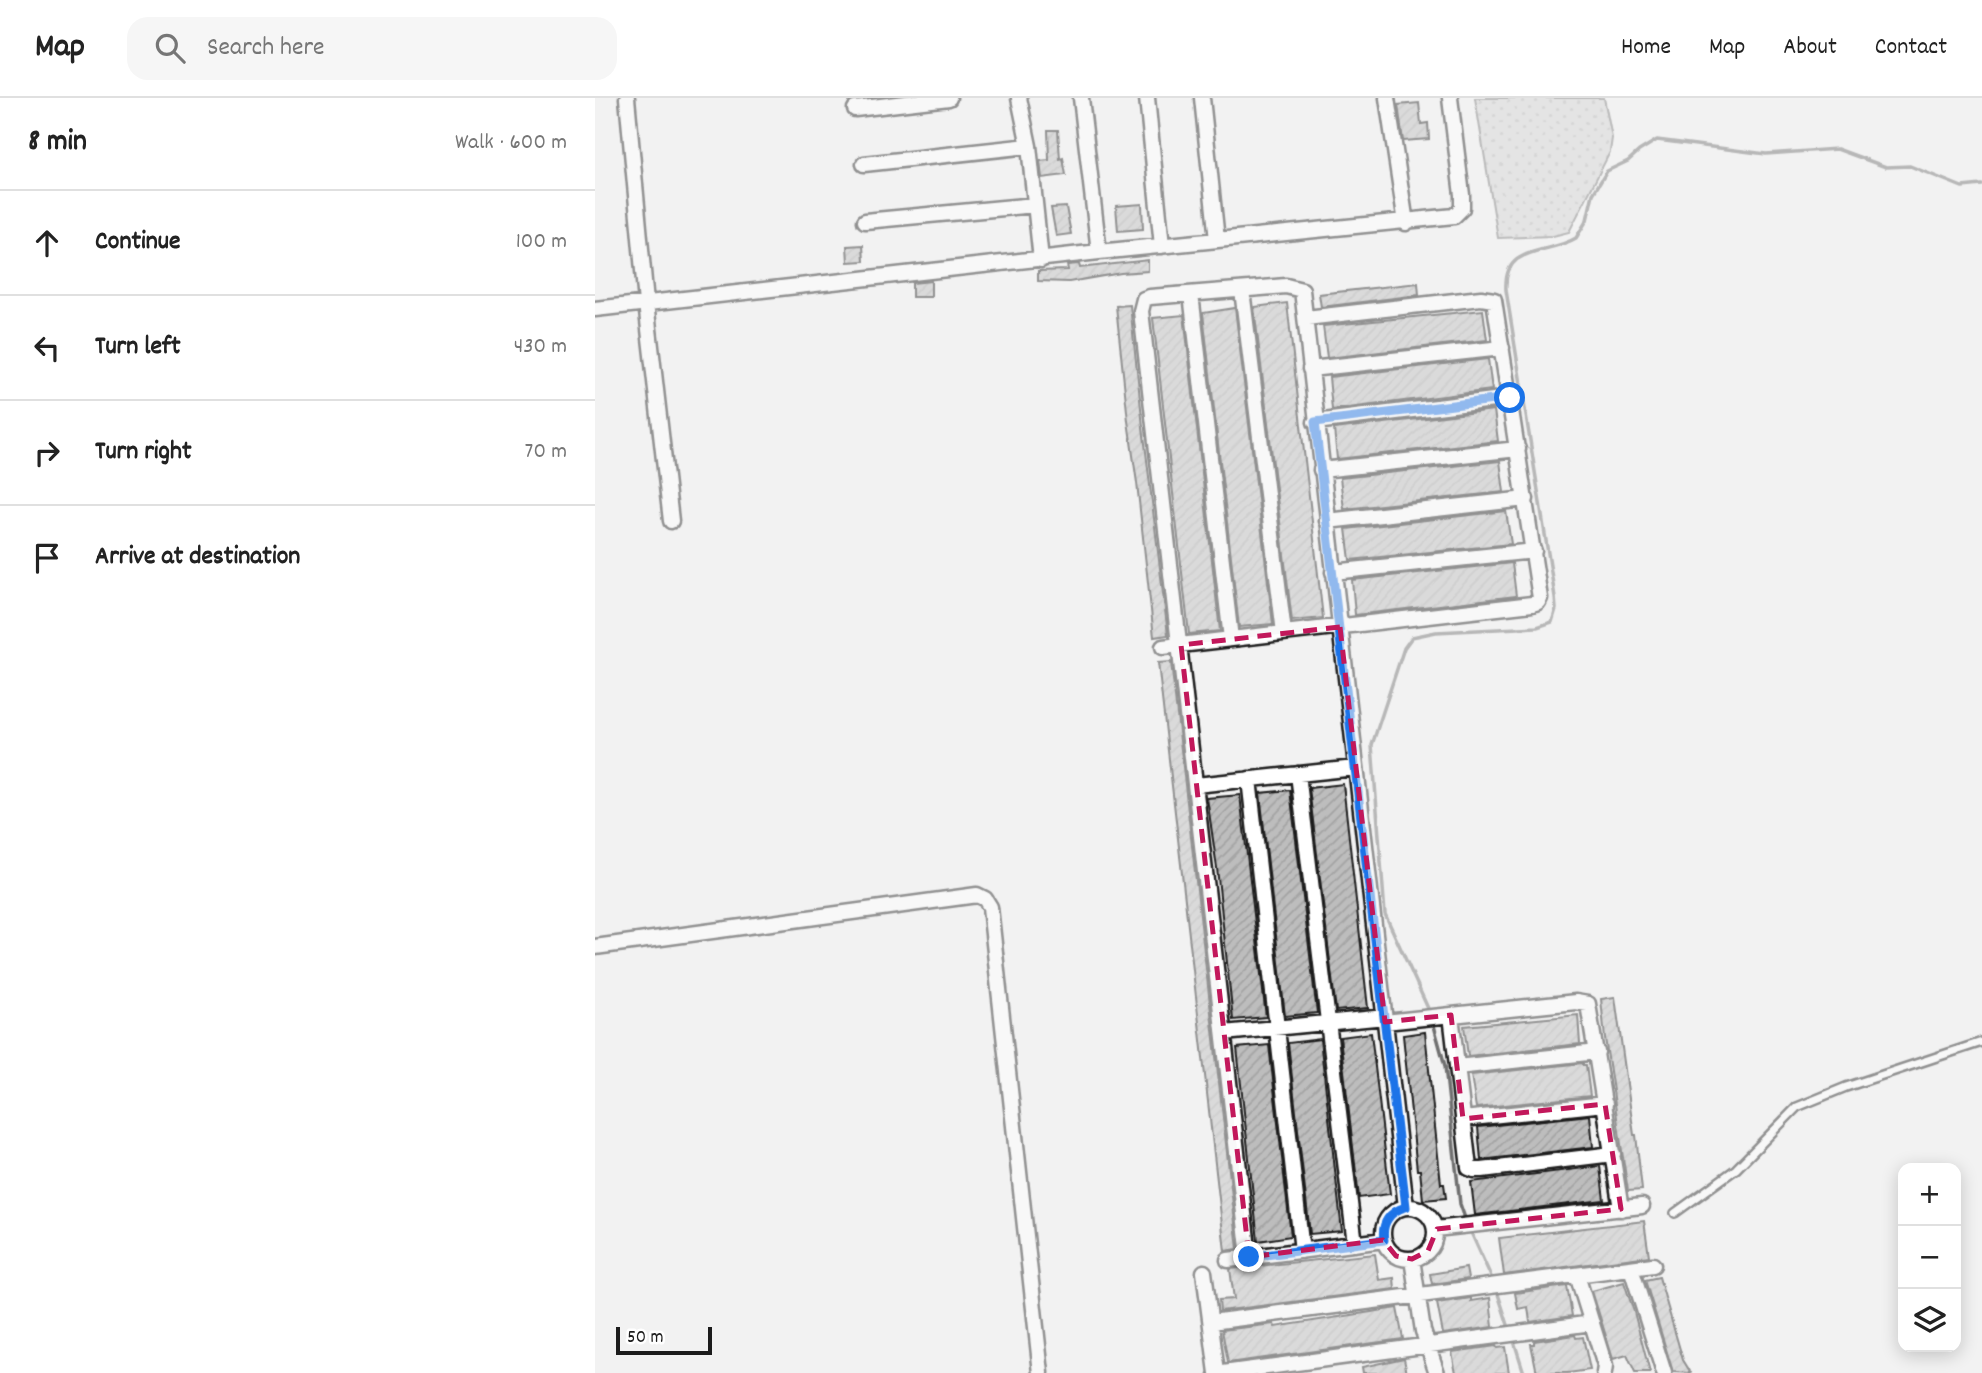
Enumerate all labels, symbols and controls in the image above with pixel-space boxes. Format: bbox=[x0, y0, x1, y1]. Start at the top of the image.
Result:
search box bbox=[127, 17, 617, 80]
text: Map bbox=[35, 25, 85, 72]
icon: search bbox=[151, 29, 189, 67]
text: Search here bbox=[207, 30, 325, 67]
text: Home bbox=[1621, 31, 1671, 65]
text: Map bbox=[1709, 31, 1745, 65]
text: About bbox=[1783, 31, 1837, 65]
text: Contact bbox=[1875, 31, 1947, 65]
text: 8 min bbox=[28, 122, 87, 165]
text: Walk · 600 m bbox=[455, 127, 567, 160]
icon: ahead bbox=[28, 224, 66, 262]
text: Continue bbox=[95, 224, 180, 261]
text: 100 m bbox=[516, 226, 567, 259]
icon: left bbox=[28, 329, 66, 367]
text: Turn left bbox=[95, 329, 181, 366]
text: 430 m bbox=[514, 331, 567, 364]
route start bbox=[1494, 382, 1525, 413]
icon: right bbox=[28, 434, 66, 472]
text: Turn right bbox=[95, 434, 192, 471]
text: 70 m bbox=[525, 436, 567, 469]
icon: arrive bbox=[28, 539, 66, 577]
text: Arrive at destination bbox=[95, 539, 300, 576]
map controls bbox=[1898, 1163, 1961, 1352]
button: + bbox=[1898, 1163, 1961, 1226]
button: − bbox=[1898, 1226, 1961, 1289]
route end bbox=[1233, 1241, 1264, 1272]
button: layers bbox=[1898, 1289, 1961, 1352]
scale bar bbox=[616, 1324, 712, 1356]
text: 50 m bbox=[627, 1325, 664, 1352]

